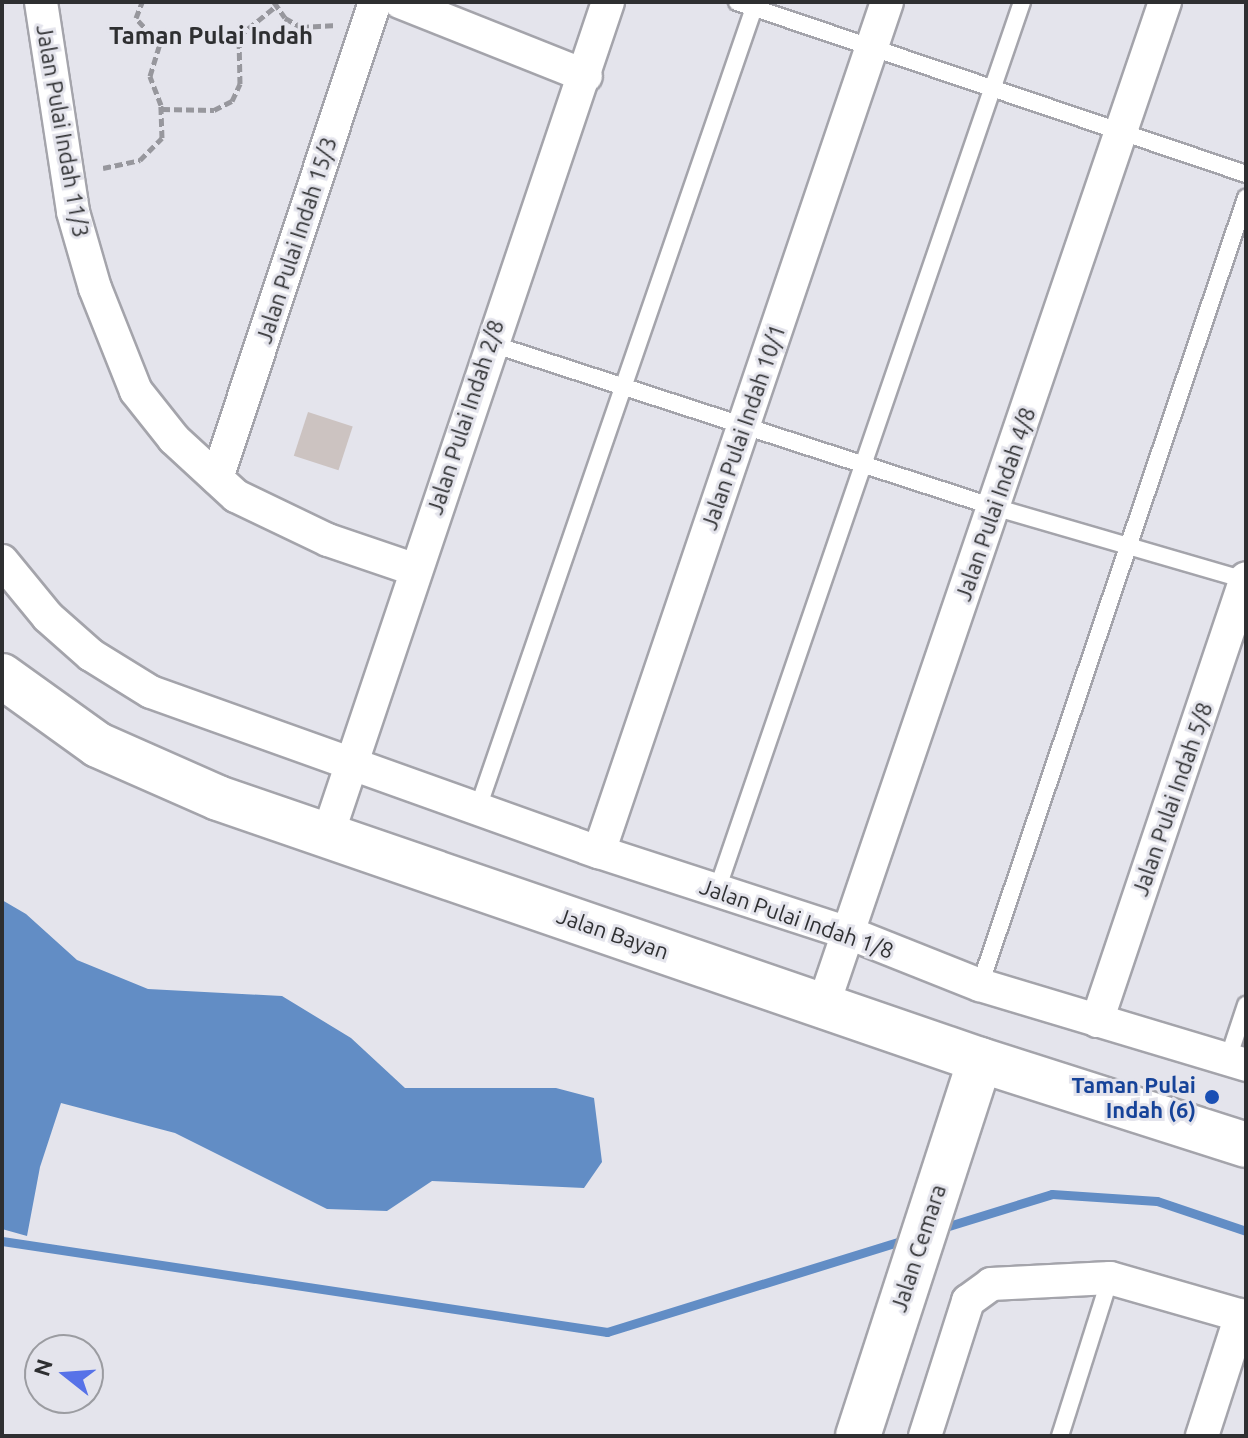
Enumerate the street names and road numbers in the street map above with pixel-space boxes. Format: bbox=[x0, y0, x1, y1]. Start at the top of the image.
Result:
street label: Jalan Pulai Indah 11/3 bbox=[31, 23, 95, 239]
street label: Jalan Pulai Indah 15/3 bbox=[250, 134, 342, 346]
street label: Jalan Pulai Indah 2/8 bbox=[421, 316, 509, 518]
street label: Jalan Pulai Indah 10/1 bbox=[695, 321, 791, 533]
street label: Jalan Pulai Indah 4/8 bbox=[949, 404, 1041, 604]
street label: Jalan Pulai Indah 5/8 bbox=[1126, 699, 1218, 899]
street label: Jalan Pulai Indah 1/8 bbox=[697, 872, 897, 964]
street label: Jalan Bayan bbox=[554, 902, 672, 964]
street label: Jalan Cemara bbox=[885, 1181, 951, 1315]

